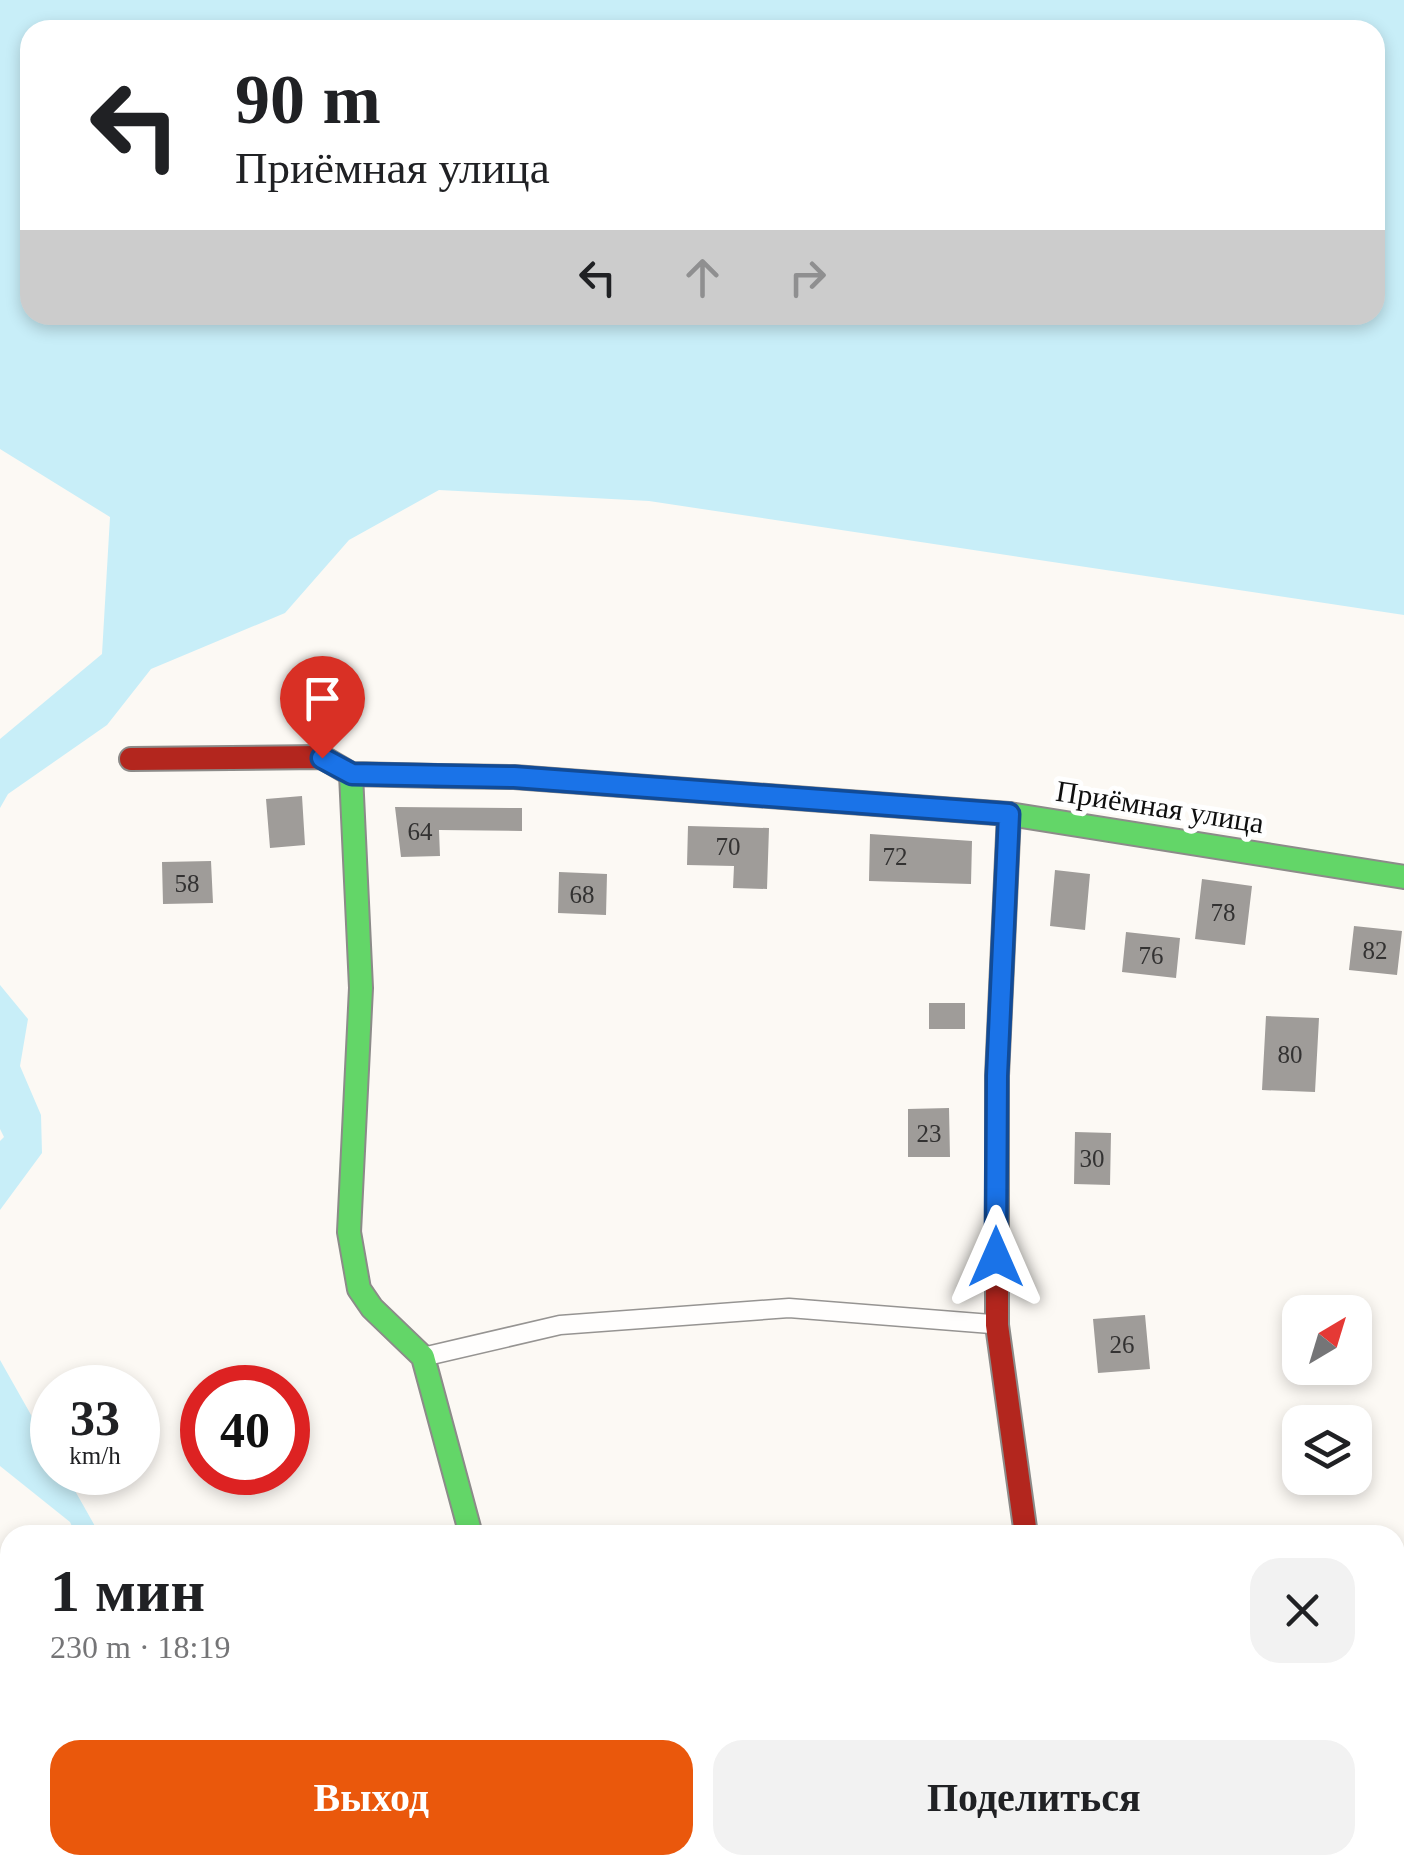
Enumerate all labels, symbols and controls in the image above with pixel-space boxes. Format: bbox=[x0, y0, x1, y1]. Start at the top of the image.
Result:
icon: left bbox=[70, 60, 200, 190]
text: 90 m bbox=[235, 61, 381, 138]
text: Приёмная улица bbox=[235, 143, 550, 193]
icon: left bbox=[570, 250, 625, 305]
icon: ahead bbox=[675, 250, 730, 305]
icon: right bbox=[780, 250, 835, 305]
pin bbox=[280, 656, 365, 759]
icon: arrive bbox=[295, 671, 350, 726]
street label: Приёмная улица bbox=[1054, 774, 1266, 839]
house number: 64 bbox=[408, 818, 433, 845]
house number: 70 bbox=[716, 833, 741, 860]
house number: 72 bbox=[883, 843, 908, 870]
house number: 58 bbox=[175, 870, 200, 897]
house number: 68 bbox=[570, 881, 595, 908]
house number: 78 bbox=[1211, 899, 1236, 926]
house number: 82 bbox=[1363, 937, 1388, 964]
house number: 76 bbox=[1139, 942, 1164, 969]
house number: 80 bbox=[1278, 1041, 1303, 1068]
house number: 23 bbox=[917, 1120, 942, 1147]
house number: 30 bbox=[1080, 1145, 1105, 1172]
position arrow bbox=[944, 1205, 1048, 1309]
north arrow bbox=[1282, 1295, 1372, 1385]
map controls bbox=[1282, 1295, 1372, 1495]
house number: 26 bbox=[1110, 1331, 1135, 1358]
speed limit sign: 40 bbox=[180, 1365, 310, 1495]
text: 33 bbox=[70, 1390, 120, 1446]
button: layers bbox=[1282, 1405, 1372, 1495]
text: km/h bbox=[69, 1442, 121, 1469]
text: 1 мин bbox=[50, 1558, 205, 1624]
button: close bbox=[1250, 1558, 1355, 1663]
text: 230 m · 18:19 bbox=[50, 1629, 230, 1665]
button: Выход bbox=[50, 1740, 693, 1855]
button: Поделиться bbox=[713, 1740, 1355, 1855]

